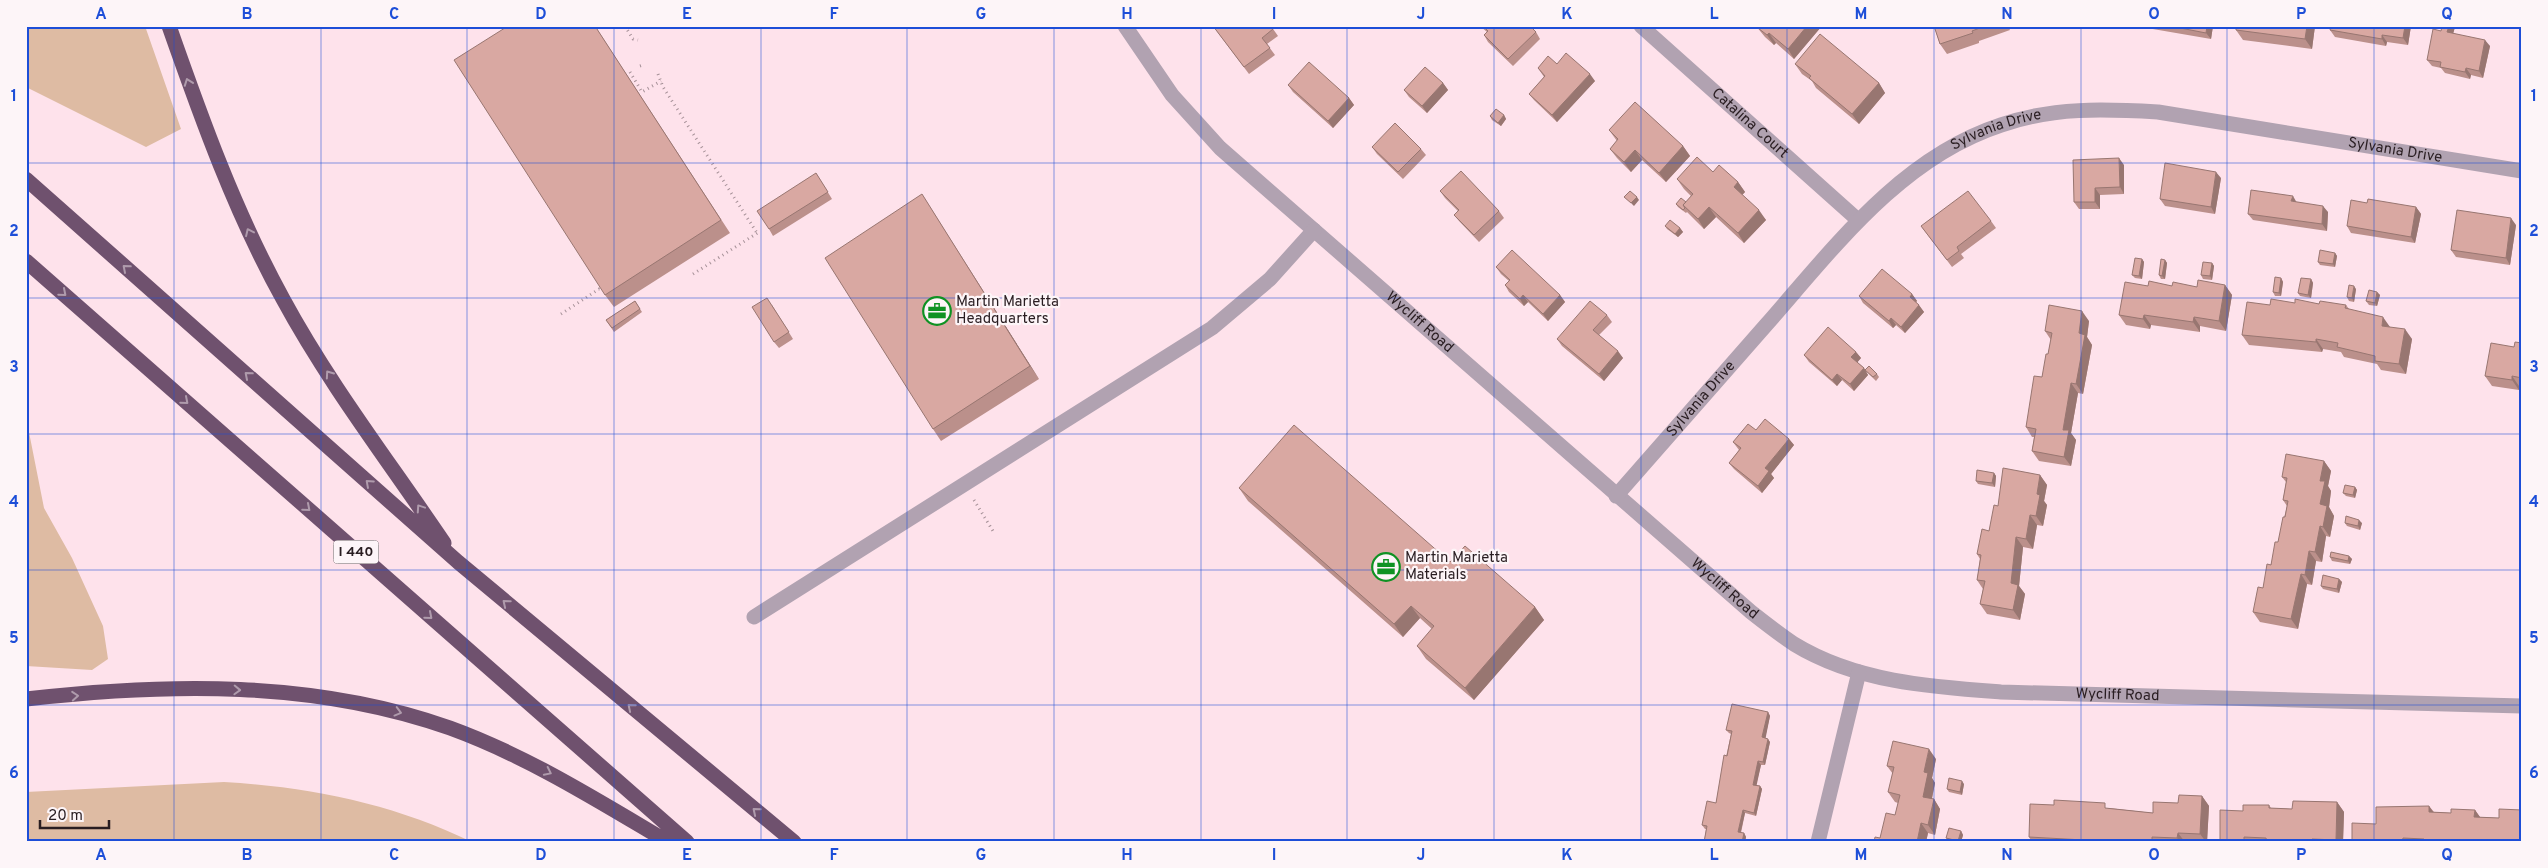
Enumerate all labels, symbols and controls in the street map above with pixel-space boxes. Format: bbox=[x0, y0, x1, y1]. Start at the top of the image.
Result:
text: A bbox=[95, 5, 107, 25]
text: B bbox=[241, 5, 253, 25]
text: C bbox=[389, 5, 399, 25]
text: D bbox=[535, 5, 547, 25]
text: E bbox=[682, 5, 692, 25]
text: F bbox=[829, 5, 839, 25]
text: G bbox=[976, 5, 986, 25]
text: H bbox=[1121, 5, 1133, 25]
text: I bbox=[1272, 5, 1276, 25]
text: J bbox=[1417, 5, 1425, 25]
text: K bbox=[1561, 5, 1573, 25]
text: L bbox=[1709, 5, 1719, 25]
text: M bbox=[1855, 5, 1867, 25]
text: N bbox=[2001, 5, 2013, 25]
text: O bbox=[2148, 5, 2160, 25]
text: P bbox=[2296, 5, 2306, 25]
text: Q bbox=[2441, 5, 2453, 25]
one-way arrow bbox=[184, 78, 194, 86]
street label: Catalina Court bbox=[1707, 84, 1792, 163]
text: 1 bbox=[11, 87, 17, 107]
text: 1 bbox=[2531, 87, 2537, 107]
street label: Sylvania Drive bbox=[1947, 105, 2043, 155]
street label: Sylvania Drive bbox=[2347, 133, 2444, 167]
text: 2 bbox=[9, 222, 19, 242]
text: 2 bbox=[2529, 222, 2539, 242]
one-way arrow bbox=[245, 229, 255, 238]
one-way arrow bbox=[123, 264, 132, 273]
one-way arrow bbox=[57, 288, 66, 297]
street label: Wycliff Road bbox=[1382, 288, 1457, 357]
place label: Martin Marietta Headquarters bbox=[956, 293, 1059, 329]
office icon: Martin Marietta Headquarters bbox=[922, 296, 952, 326]
street label: Sylvania Drive bbox=[1663, 357, 1740, 441]
text: 3 bbox=[9, 358, 19, 378]
text: 3 bbox=[2529, 358, 2539, 378]
one-way arrow bbox=[326, 370, 335, 380]
one-way arrow bbox=[245, 372, 254, 381]
one-way arrow bbox=[179, 395, 188, 404]
one-way arrow bbox=[366, 480, 375, 489]
text: 4 bbox=[9, 493, 19, 513]
text: 4 bbox=[2529, 493, 2539, 513]
one-way arrow bbox=[301, 502, 310, 511]
one-way arrow bbox=[417, 504, 427, 513]
road number: I 440 bbox=[334, 540, 378, 564]
place label: Martin Marietta Materials bbox=[1405, 549, 1508, 585]
office icon: Martin Marietta Materials bbox=[1371, 552, 1401, 582]
street label: Wycliff Road bbox=[1687, 554, 1762, 624]
one-way arrow bbox=[503, 599, 512, 608]
one-way arrow bbox=[423, 610, 432, 619]
text: 5 bbox=[9, 629, 19, 649]
text: 5 bbox=[2529, 629, 2539, 649]
one-way arrow bbox=[233, 684, 241, 695]
street label: Wycliff Road bbox=[2075, 685, 2160, 706]
one-way arrow bbox=[71, 690, 79, 701]
one-way arrow bbox=[628, 703, 637, 712]
one-way arrow bbox=[393, 706, 402, 717]
text: 6 bbox=[9, 764, 19, 784]
text: 6 bbox=[2529, 764, 2539, 784]
one-way arrow bbox=[543, 766, 552, 777]
scale bar bbox=[40, 798, 109, 830]
text: 20 m bbox=[48, 807, 83, 826]
one-way arrow bbox=[753, 807, 762, 816]
text: A bbox=[95, 846, 107, 866]
text: B bbox=[241, 846, 253, 866]
text: C bbox=[389, 846, 399, 866]
text: D bbox=[535, 846, 547, 866]
text: E bbox=[682, 846, 692, 866]
text: F bbox=[829, 846, 839, 866]
text: G bbox=[976, 846, 986, 866]
text: H bbox=[1121, 846, 1133, 866]
text: I bbox=[1272, 846, 1276, 866]
text: J bbox=[1417, 846, 1425, 866]
text: K bbox=[1561, 846, 1573, 866]
text: L bbox=[1709, 846, 1719, 866]
text: M bbox=[1855, 846, 1867, 866]
text: N bbox=[2001, 846, 2013, 866]
text: O bbox=[2148, 846, 2160, 866]
text: P bbox=[2296, 846, 2306, 866]
text: Q bbox=[2441, 846, 2453, 866]

